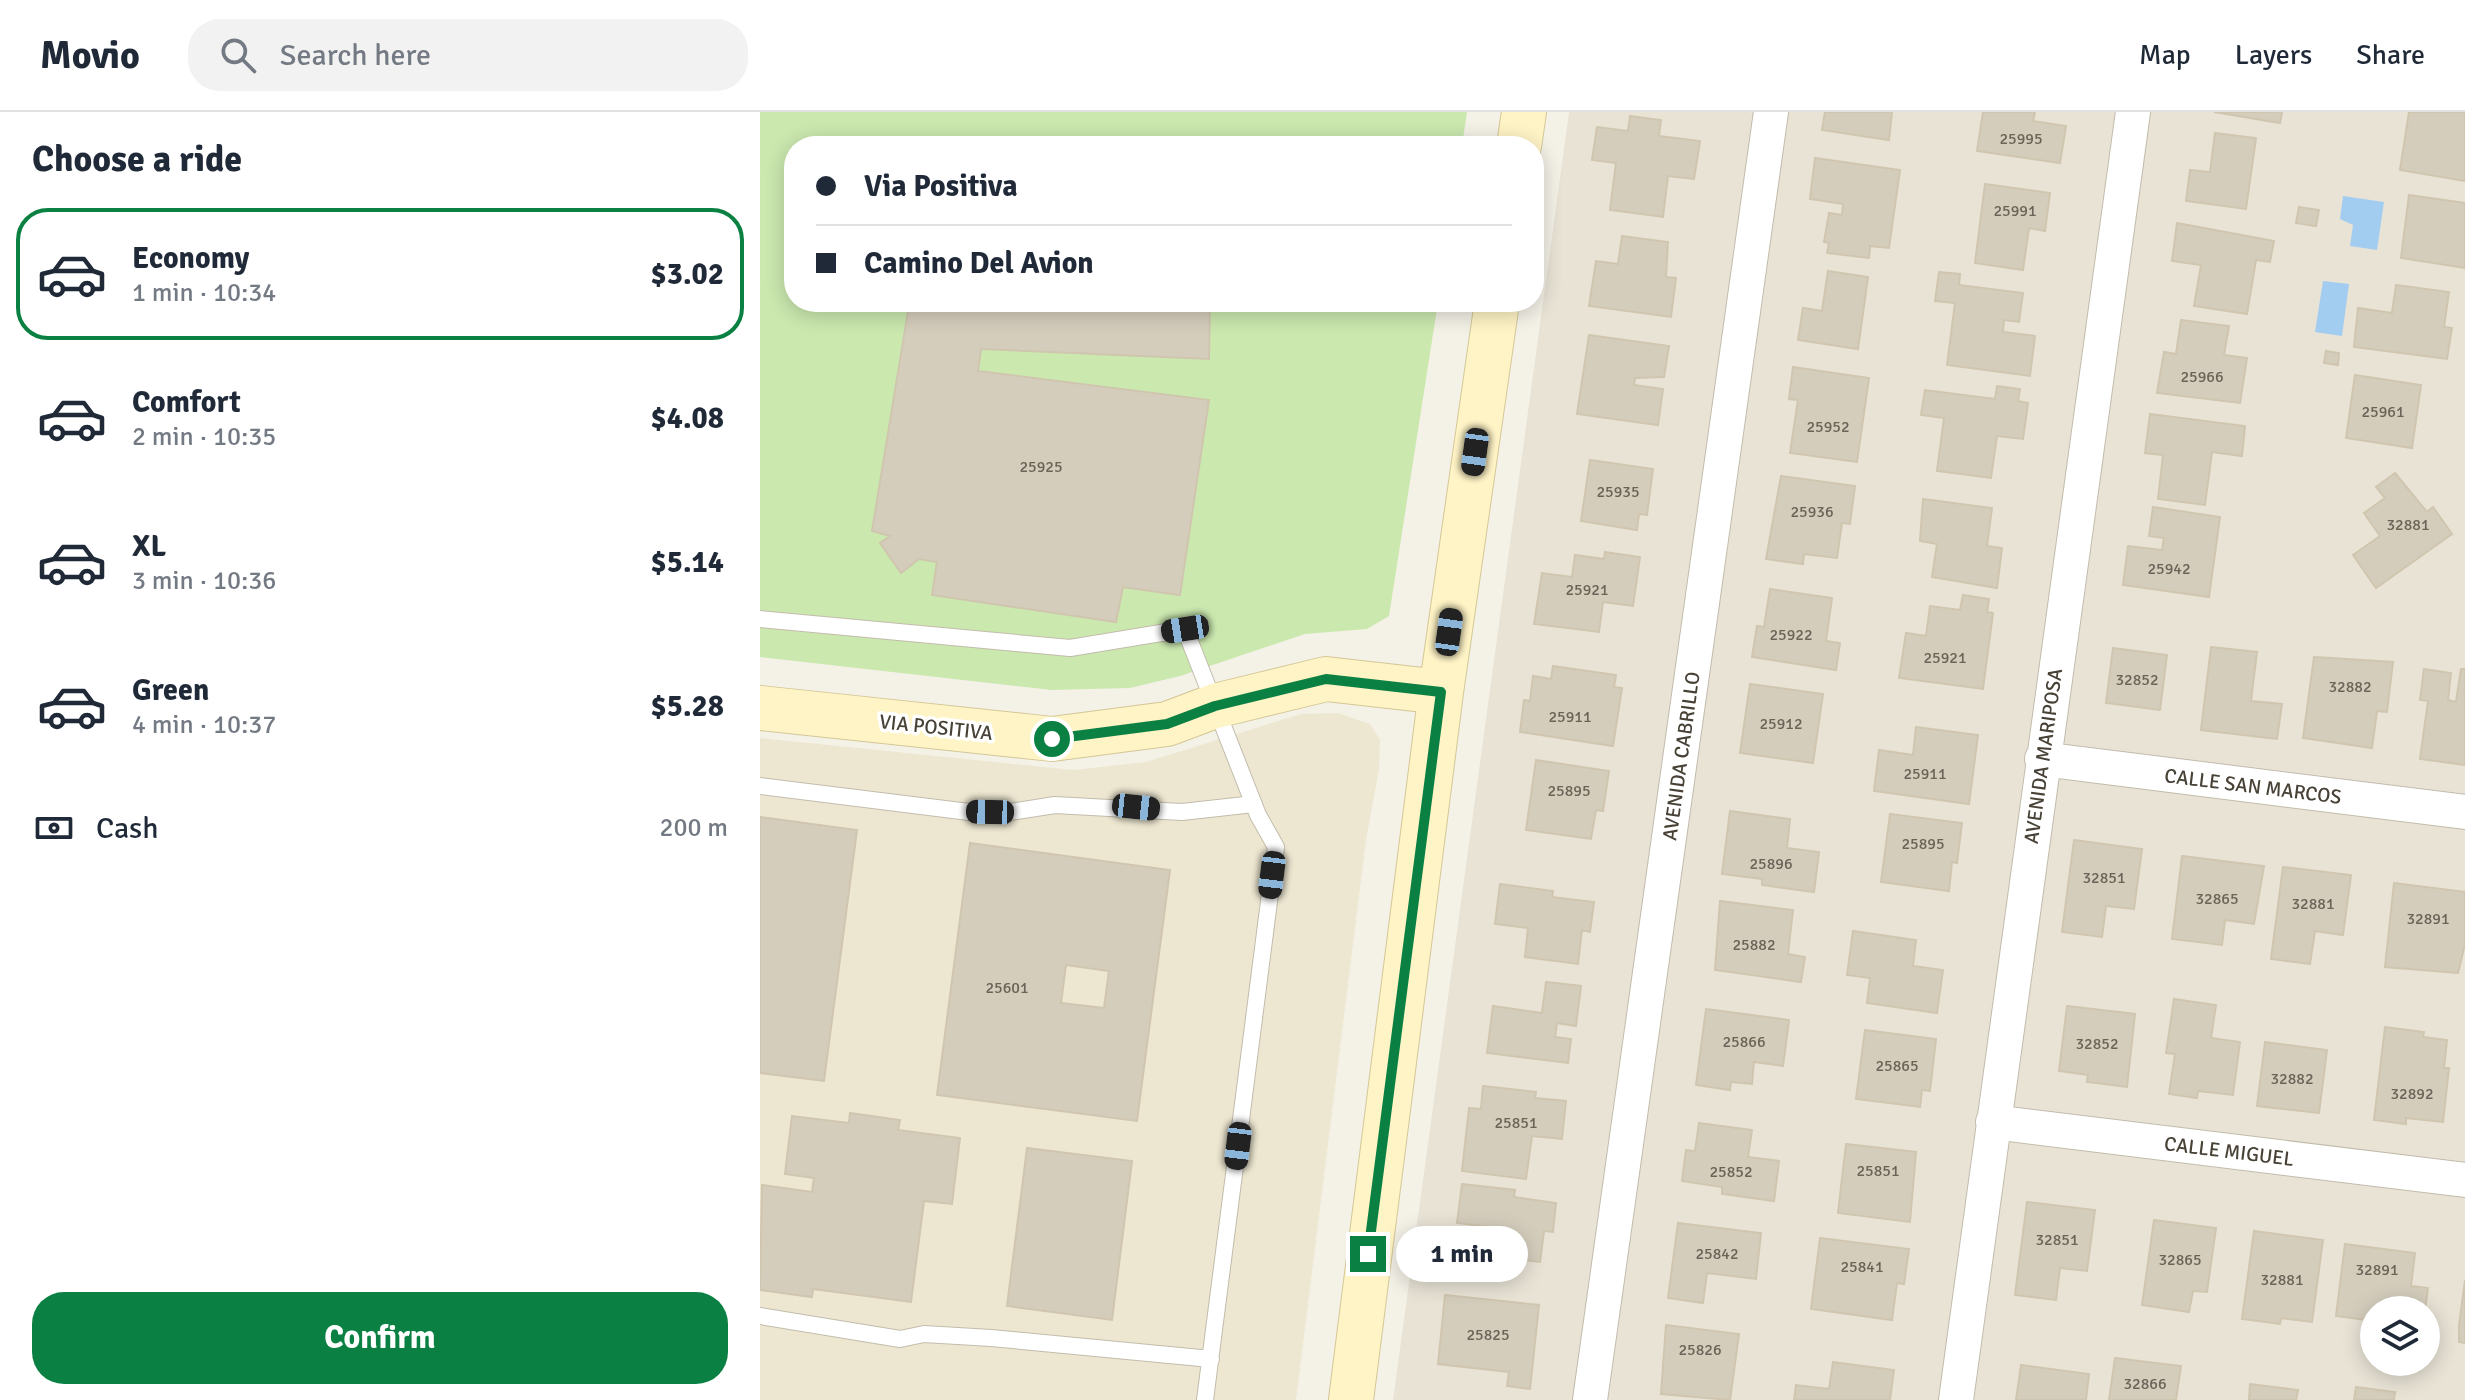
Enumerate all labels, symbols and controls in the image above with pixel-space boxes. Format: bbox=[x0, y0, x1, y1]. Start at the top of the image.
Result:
search box bbox=[188, 19, 748, 91]
text: Movio bbox=[40, 32, 140, 79]
icon: search bbox=[216, 33, 260, 77]
text: Search here bbox=[280, 37, 431, 74]
text: Map bbox=[2139, 38, 2191, 72]
text: Layers bbox=[2235, 38, 2312, 72]
text: Share bbox=[2356, 38, 2425, 72]
house number: 25995 bbox=[1999, 129, 2043, 149]
text: Choose a ride bbox=[32, 137, 242, 182]
text: Via Positiva bbox=[864, 168, 1018, 205]
house number: 25991 bbox=[1993, 201, 2037, 221]
icon: car bbox=[36, 238, 108, 310]
text: Economy bbox=[132, 240, 249, 277]
text: Camino Del Avion bbox=[864, 245, 1094, 282]
text: $3.02 bbox=[651, 256, 724, 293]
text: 1 min · 10:34 bbox=[132, 277, 276, 309]
house number: 25966 bbox=[2180, 367, 2224, 387]
icon: car bbox=[36, 382, 108, 454]
text: Comfort bbox=[132, 384, 241, 421]
text: $4.08 bbox=[651, 400, 724, 437]
house number: 25961 bbox=[2361, 402, 2405, 422]
house number: 25952 bbox=[1806, 417, 1850, 437]
text: 2 min · 10:35 bbox=[132, 421, 276, 453]
car bbox=[1460, 427, 1490, 477]
house number: 25925 bbox=[1019, 457, 1063, 477]
house number: 25935 bbox=[1596, 482, 1640, 502]
house number: 25936 bbox=[1790, 502, 1834, 522]
house number: 32881 bbox=[2386, 515, 2430, 535]
icon: car bbox=[36, 526, 108, 598]
text: XL bbox=[132, 528, 166, 565]
text: $5.14 bbox=[651, 544, 724, 581]
house number: 25942 bbox=[2147, 559, 2191, 579]
text: 3 min · 10:36 bbox=[132, 565, 276, 597]
house number: 25921 bbox=[1565, 580, 1609, 600]
car bbox=[1434, 607, 1464, 657]
car bbox=[1159, 613, 1211, 645]
house number: 25922 bbox=[1769, 625, 1813, 645]
house number: 25921 bbox=[1923, 648, 1967, 668]
street label: AVENIDA MARIPOSA bbox=[2019, 667, 2068, 845]
icon: car bbox=[36, 670, 108, 742]
street label: AVENIDA CABRILLO bbox=[1657, 670, 1706, 842]
house number: 32852 bbox=[2115, 670, 2159, 690]
text: Green bbox=[132, 672, 209, 709]
house number: 32882 bbox=[2328, 677, 2372, 697]
text: $5.28 bbox=[651, 688, 724, 725]
house number: 25911 bbox=[1548, 707, 1592, 727]
text: 4 min · 10:37 bbox=[132, 709, 276, 741]
street label: VIA POSITIVA bbox=[878, 709, 994, 746]
house number: 25912 bbox=[1759, 714, 1803, 734]
route start bbox=[1034, 721, 1070, 757]
street label: CALLE SAN MARCOS bbox=[2163, 763, 2343, 810]
house number: 25911 bbox=[1903, 764, 1947, 784]
house number: 25895 bbox=[1547, 781, 1591, 801]
car bbox=[1111, 793, 1161, 821]
car bbox=[966, 800, 1014, 824]
icon: cash bbox=[32, 806, 76, 850]
text: Cash bbox=[96, 810, 159, 847]
text: 200 m bbox=[659, 812, 728, 844]
house number: 25895 bbox=[1901, 834, 1945, 854]
car bbox=[1257, 850, 1287, 900]
house number: 25896 bbox=[1749, 854, 1793, 874]
house number: 32851 bbox=[2082, 868, 2126, 888]
house number: 32865 bbox=[2195, 889, 2239, 909]
house number: 32881 bbox=[2291, 894, 2335, 914]
house number: 32891 bbox=[2406, 909, 2450, 929]
house number: 25882 bbox=[1732, 935, 1776, 955]
house number: 25601 bbox=[985, 978, 1029, 998]
house number: 25866 bbox=[1722, 1032, 1766, 1052]
house number: 32852 bbox=[2075, 1034, 2119, 1054]
house number: 25865 bbox=[1875, 1056, 1919, 1076]
house number: 32882 bbox=[2270, 1069, 2314, 1089]
house number: 32892 bbox=[2390, 1084, 2434, 1104]
house number: 25851 bbox=[1494, 1113, 1538, 1133]
car bbox=[1223, 1121, 1253, 1171]
street label: CALLE MIGUEL bbox=[2163, 1131, 2295, 1172]
house number: 25851 bbox=[1856, 1161, 1900, 1181]
house number: 25852 bbox=[1709, 1162, 1753, 1182]
callout: 1 min bbox=[1396, 1226, 1528, 1282]
house number: 32851 bbox=[2035, 1230, 2079, 1250]
route end bbox=[1350, 1236, 1386, 1272]
text: 1 min bbox=[1431, 1238, 1493, 1270]
house number: 25842 bbox=[1695, 1244, 1739, 1264]
house number: 32865 bbox=[2158, 1250, 2202, 1270]
house number: 25841 bbox=[1840, 1257, 1884, 1277]
house number: 32891 bbox=[2355, 1260, 2399, 1280]
house number: 32881 bbox=[2260, 1270, 2304, 1290]
button: Confirm bbox=[32, 1292, 728, 1384]
map controls bbox=[2360, 1296, 2440, 1376]
button: layers bbox=[2360, 1296, 2440, 1376]
house number: 25825 bbox=[1466, 1325, 1510, 1345]
house number: 25826 bbox=[1678, 1340, 1722, 1360]
house number: 32866 bbox=[2123, 1374, 2167, 1394]

